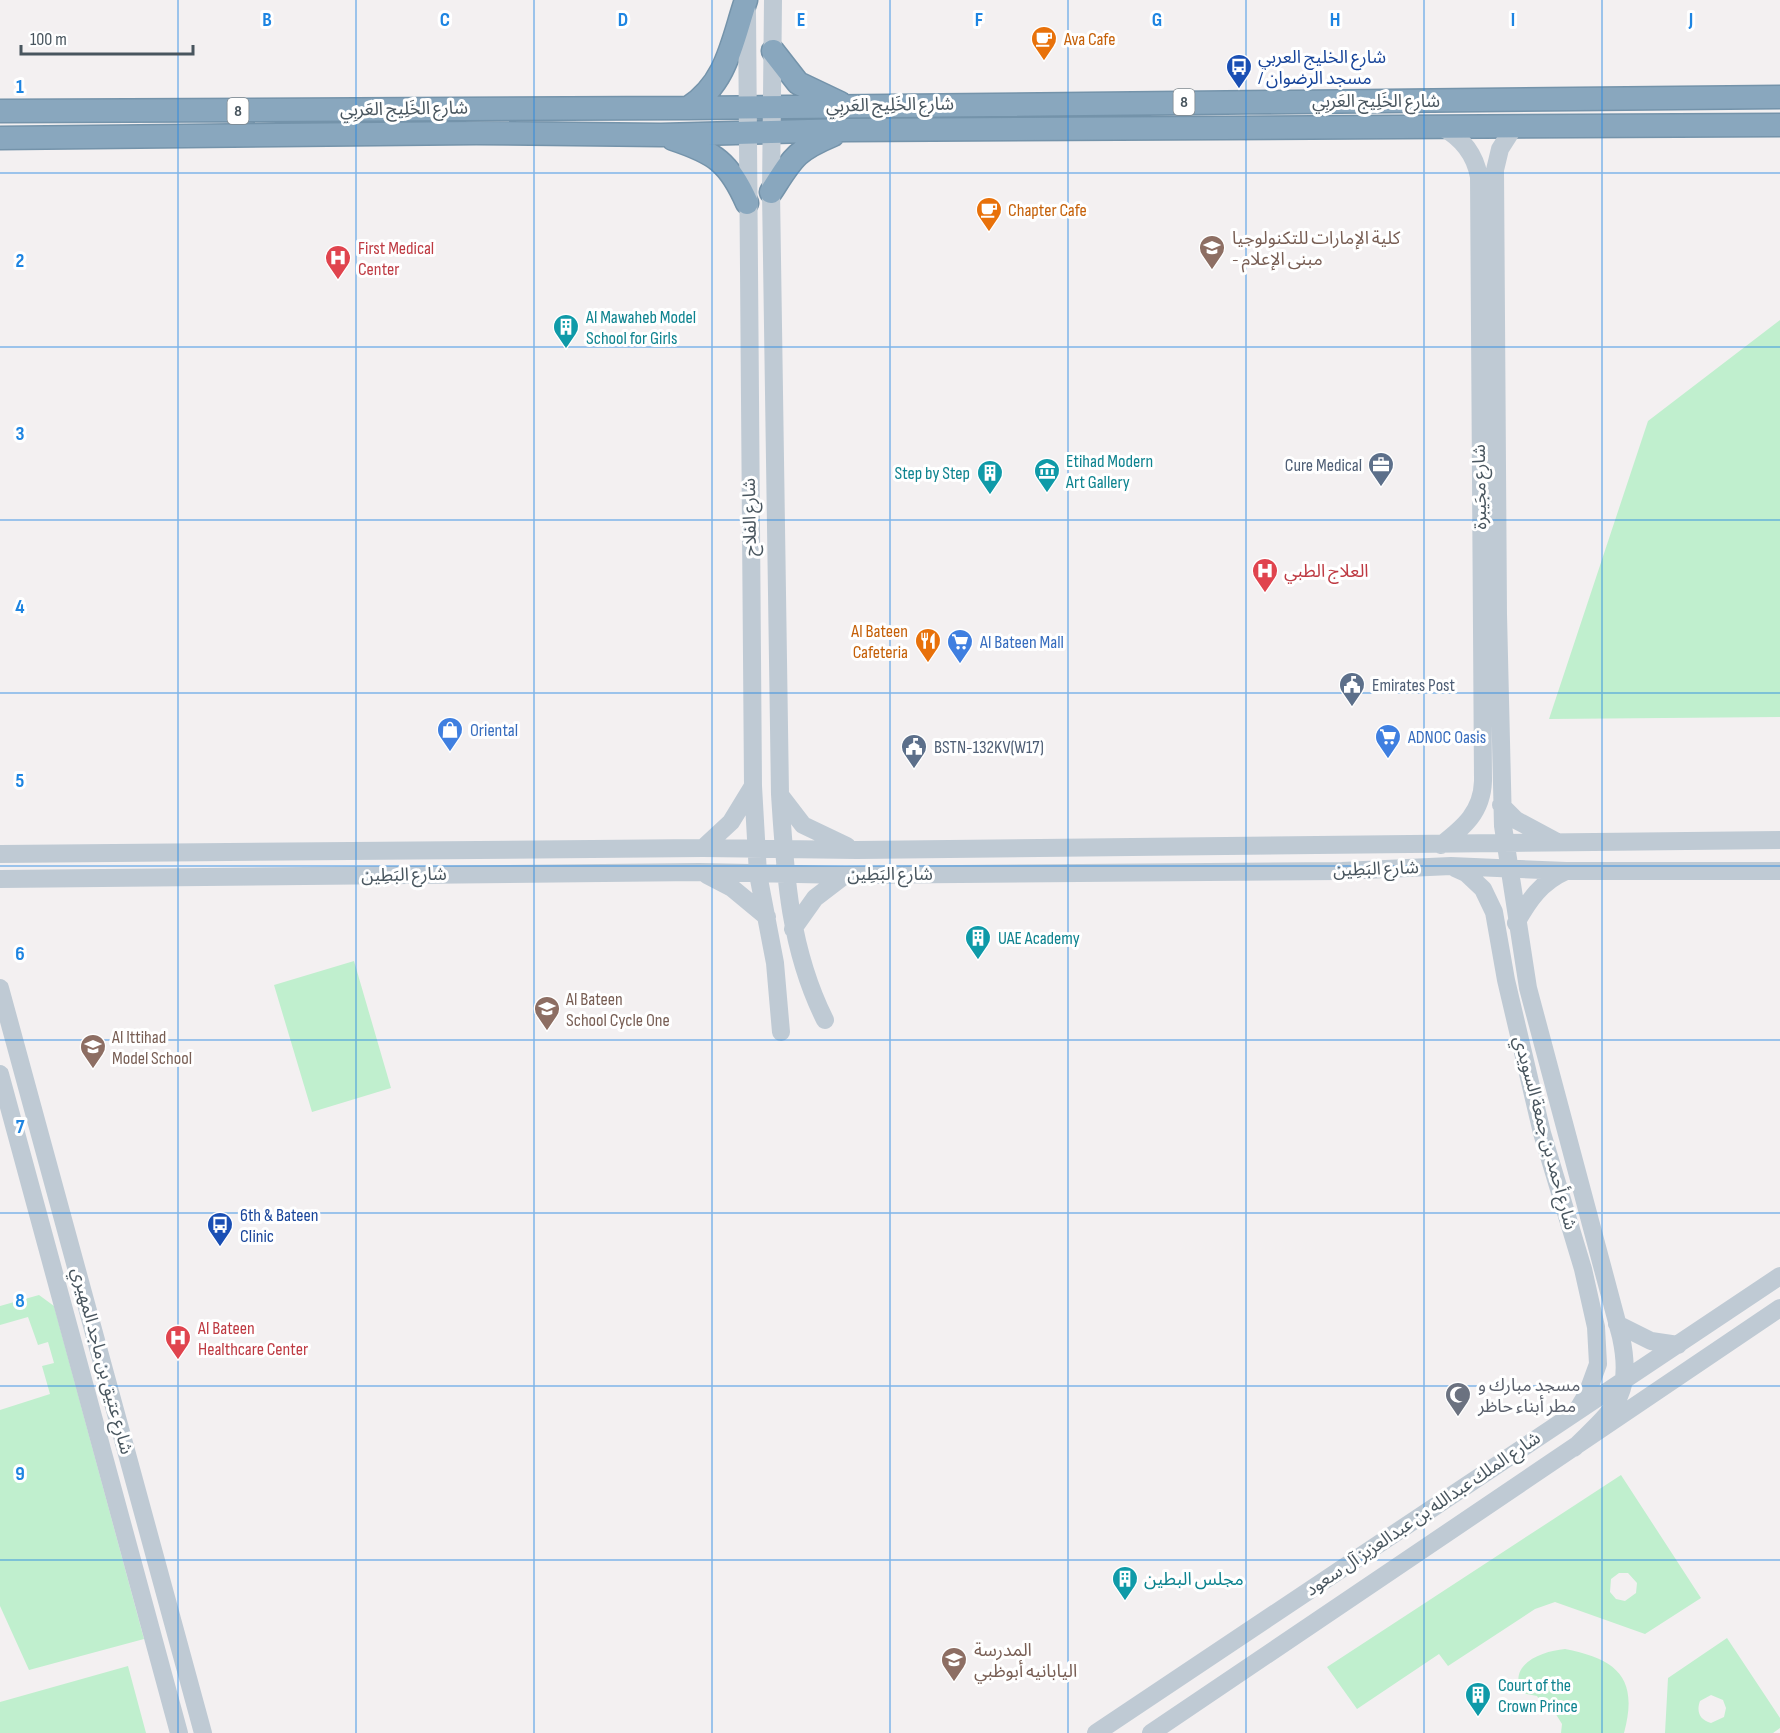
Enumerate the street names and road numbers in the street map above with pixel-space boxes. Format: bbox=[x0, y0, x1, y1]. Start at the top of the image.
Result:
road number: 8 bbox=[1174, 89, 1194, 115]
street label: شارع الخَلِيج العَربِي bbox=[1312, 91, 1440, 115]
street label: شارع الخَلِيج العَربِي bbox=[826, 93, 954, 120]
street label: شارع الخَلِيج العَربِي bbox=[340, 97, 468, 124]
road number: 8 bbox=[228, 98, 248, 124]
street label: شارع مجَيبرة bbox=[1469, 444, 1494, 530]
street label: شارع الفلاح bbox=[739, 478, 764, 556]
street label: شارع البَطِين bbox=[1333, 857, 1419, 884]
street label: شارع البَطِين bbox=[361, 864, 447, 889]
street label: شارع البَطِين bbox=[847, 864, 933, 888]
street label: شارع أحمد بن جمعة السويدي bbox=[1506, 1033, 1582, 1233]
street label: شارع عتيق بن ماجد المهيري bbox=[64, 1265, 137, 1457]
street label: شارع الملك عبدالله بن عبدالعزيز آل سعود bbox=[1301, 1427, 1546, 1603]

